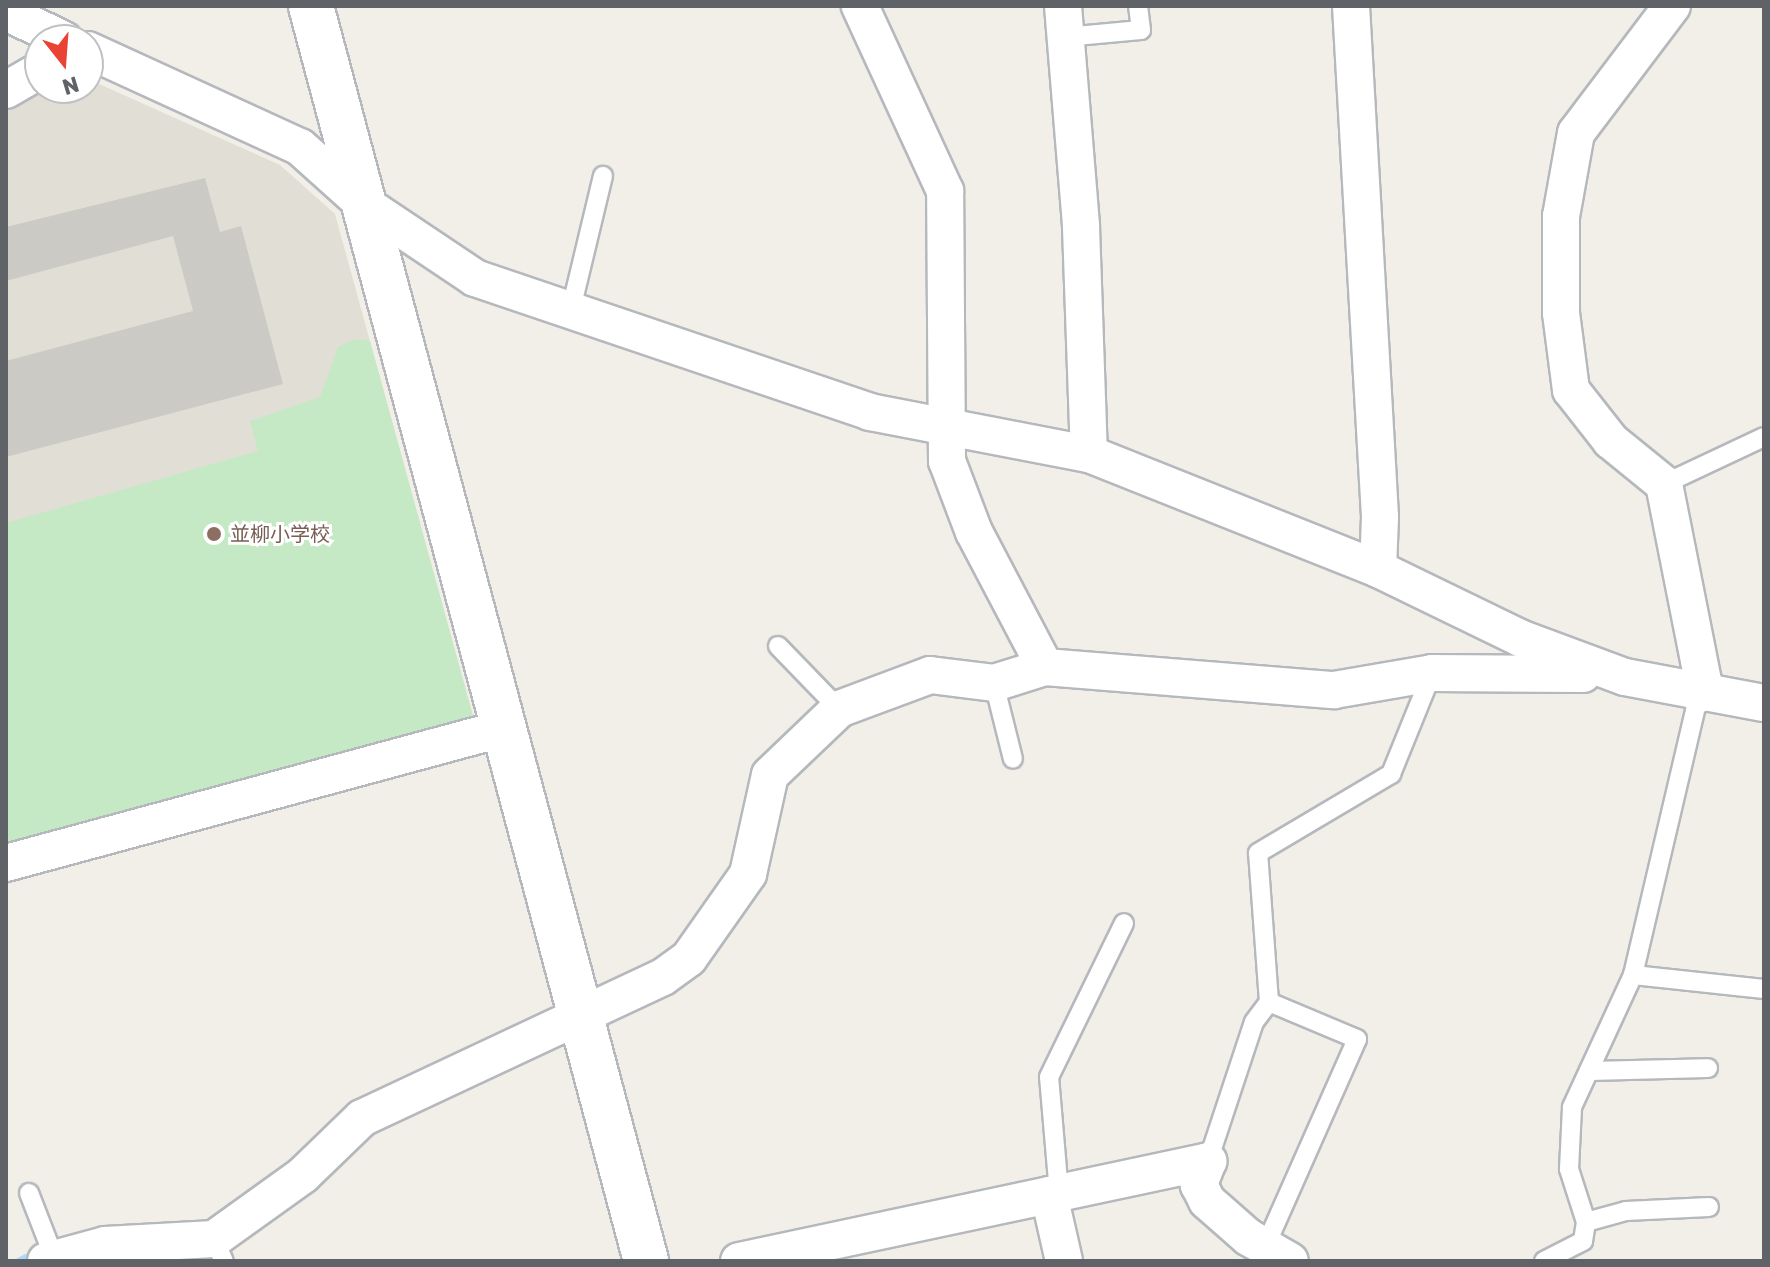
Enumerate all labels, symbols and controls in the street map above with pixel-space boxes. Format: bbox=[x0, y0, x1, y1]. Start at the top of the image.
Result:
north arrow bbox=[24, 24, 104, 104]
text: N bbox=[59, 70, 82, 101]
place label: 並柳小学校 bbox=[230, 522, 330, 546]
marker: 並柳小学校 bbox=[205, 525, 223, 543]

